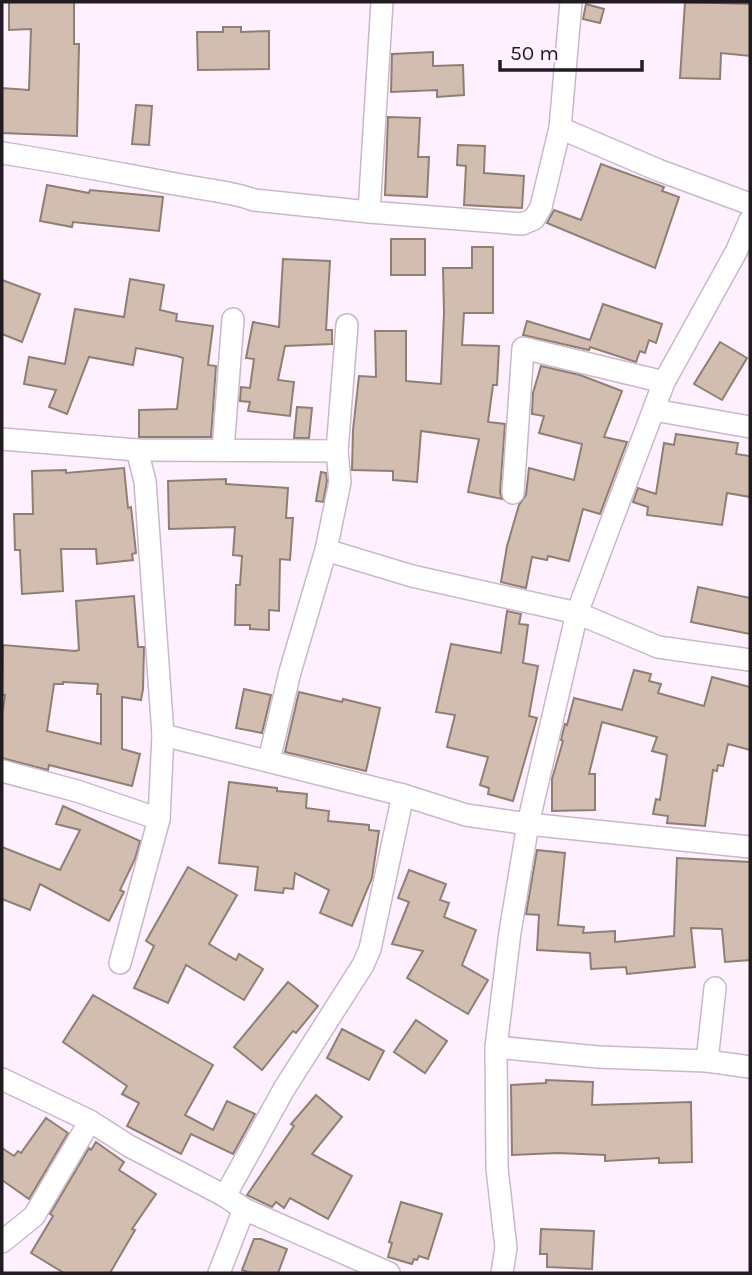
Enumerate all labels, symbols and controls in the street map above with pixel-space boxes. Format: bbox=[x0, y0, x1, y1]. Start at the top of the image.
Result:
scale bar bbox=[500, 28, 642, 72]
text: 50 m bbox=[510, 41, 559, 65]

